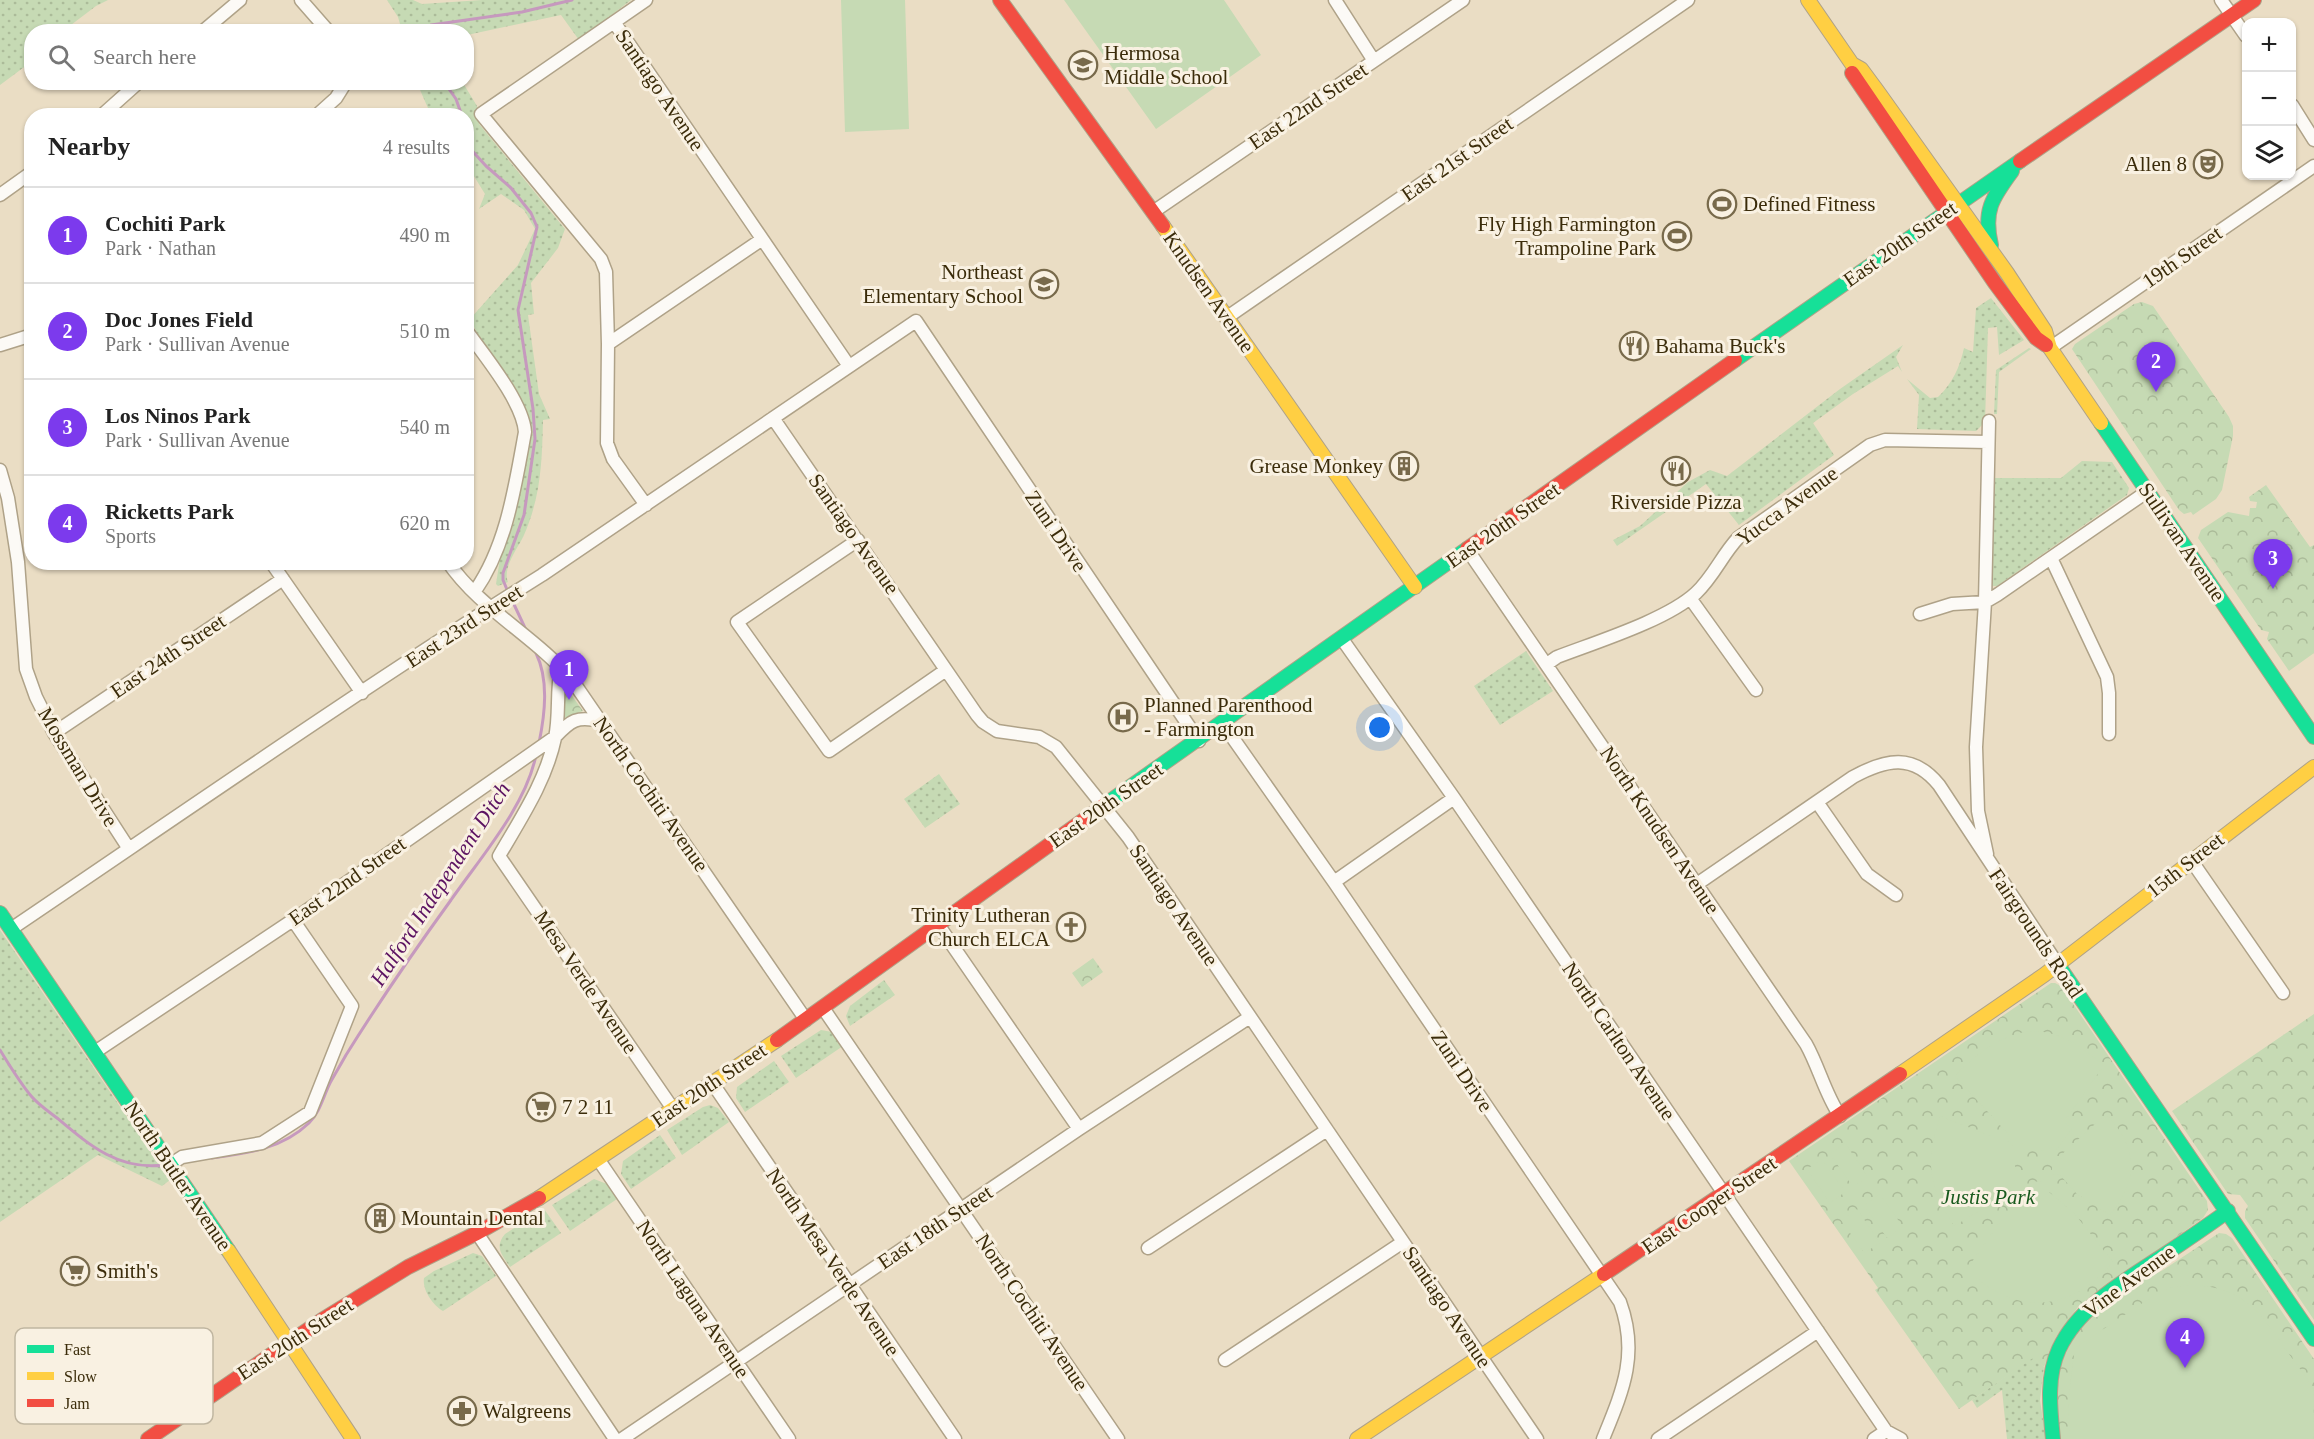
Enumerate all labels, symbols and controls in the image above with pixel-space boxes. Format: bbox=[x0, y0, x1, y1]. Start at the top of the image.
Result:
map controls bbox=[2242, 18, 2296, 180]
button: + bbox=[2242, 18, 2296, 72]
search box bbox=[24, 24, 474, 90]
street label: Santiago Avenue bbox=[611, 25, 709, 155]
icon: search bbox=[45, 41, 78, 74]
place label: Hermosa Middle School bbox=[1104, 41, 1228, 89]
text: Search here bbox=[93, 44, 196, 69]
school or university icon: Hermosa Middle School bbox=[1067, 49, 1099, 81]
street label: East 22nd Street bbox=[1244, 57, 1372, 154]
button: − bbox=[2242, 72, 2296, 126]
street label: East 21st Street bbox=[1397, 112, 1518, 206]
button: layers bbox=[2242, 126, 2296, 180]
text: Nearby bbox=[48, 132, 130, 161]
text: 4 results bbox=[383, 136, 450, 158]
theatre icon: Allen 8 bbox=[2192, 148, 2224, 180]
place label: Allen 8 bbox=[2125, 152, 2187, 176]
sports icon: Defined Fitness bbox=[1706, 188, 1738, 220]
place label: Defined Fitness bbox=[1743, 192, 1875, 216]
street label: East 20th Street bbox=[1839, 196, 1961, 292]
text: Cochiti Park bbox=[105, 211, 225, 236]
place label: Fly High Farmington Trampoline Park bbox=[1477, 212, 1656, 260]
sports icon: Fly High Farmington Trampoline Park bbox=[1661, 220, 1693, 252]
street label: 19th Street bbox=[2138, 221, 2227, 293]
text: 1 bbox=[63, 224, 73, 246]
text: 490 m bbox=[399, 224, 450, 246]
street label: Knudsen Avenue bbox=[1158, 227, 1260, 357]
text: Park · Nathan bbox=[105, 237, 216, 259]
place label: Northeast Elementary School bbox=[863, 260, 1023, 308]
school or university icon: Northeast Elementary School bbox=[1028, 268, 1060, 300]
text: Doc Jones Field bbox=[105, 307, 253, 332]
text: 2 bbox=[63, 320, 73, 342]
text: 510 m bbox=[399, 320, 450, 342]
restaurant icon: Bahama Buck's bbox=[1618, 330, 1650, 362]
text: Park · Sullivan Avenue bbox=[105, 333, 290, 355]
place label: Bahama Buck's bbox=[1655, 334, 1785, 358]
pin: 2 bbox=[2136, 342, 2176, 392]
text: Los Ninos Park bbox=[105, 403, 250, 428]
text: 3 bbox=[63, 416, 73, 438]
text: 540 m bbox=[399, 416, 450, 438]
text: Park · Sullivan Avenue bbox=[105, 429, 290, 451]
building icon: Grease Monkey bbox=[1388, 450, 1420, 482]
place label: Grease Monkey bbox=[1249, 454, 1383, 478]
restaurant icon: Riverside Pizza bbox=[1660, 455, 1692, 487]
street label: Yucca Avenue bbox=[1732, 461, 1842, 551]
street label: Santiago Avenue bbox=[804, 469, 904, 599]
street label: East 20th Street bbox=[1442, 477, 1564, 573]
street label: Sullivan Avenue bbox=[2134, 478, 2230, 606]
street label: Zuni Drive bbox=[1020, 486, 1092, 576]
place label: Riverside Pizza bbox=[1610, 490, 1742, 514]
text: Ricketts Park bbox=[105, 499, 234, 524]
text: 4 bbox=[63, 512, 73, 534]
text: 620 m bbox=[399, 512, 450, 534]
text: Sports bbox=[105, 525, 156, 547]
pin: 3 bbox=[2254, 540, 2292, 589]
street label: East 23rd Street bbox=[401, 579, 527, 673]
street label: East 24th Street bbox=[106, 609, 230, 703]
pin: 1 bbox=[550, 650, 588, 700]
place label: Planned Parenthood - Farmington bbox=[1144, 693, 1313, 741]
hospital icon: Planned Parenthood - Farmington bbox=[1107, 701, 1139, 733]
street label: Mossman Drive bbox=[33, 703, 123, 831]
street label: North Cochiti Avenue bbox=[588, 712, 714, 876]
your location bbox=[1365, 713, 1394, 742]
street label: North Knudsen Avenue bbox=[1595, 742, 1725, 918]
street label: East 20th Street bbox=[1045, 757, 1167, 853]
water label: Halford Independent Ditch bbox=[364, 778, 515, 991]
street label: 15th Street bbox=[2142, 827, 2229, 903]
street label: East 22nd Street bbox=[284, 832, 410, 930]
street label: Santiago Avenue bbox=[1125, 840, 1223, 970]
street label: Fairgrounds Road bbox=[1984, 864, 2088, 1003]
place label: Trinity Lutheran Church ELCA bbox=[911, 903, 1051, 951]
street label: Mesa Verde Avenue bbox=[529, 906, 643, 1058]
church icon: Trinity Lutheran Church ELCA bbox=[1055, 911, 1087, 943]
street label: North Carlton Avenue bbox=[1557, 958, 1681, 1124]
street label: Zuni Drive bbox=[1426, 1026, 1498, 1116]
street label: East 20th Street bbox=[647, 1038, 771, 1132]
supermarket icon: 7 2 11 bbox=[525, 1091, 557, 1123]
place label: 7 2 11 bbox=[562, 1095, 614, 1119]
street label: North Butler Avenue bbox=[119, 1097, 237, 1255]
street label: East Cooper Street bbox=[1637, 1151, 1781, 1259]
street label: North Mesa Verde Avenue bbox=[761, 1164, 905, 1360]
street label: East 18th Street bbox=[873, 1180, 997, 1274]
park label: Justis Park bbox=[1941, 1185, 2036, 1209]
building icon: Mountain Dental bbox=[364, 1202, 396, 1234]
place label: Mountain Dental bbox=[401, 1206, 544, 1230]
street label: North Laguna Avenue bbox=[631, 1216, 755, 1382]
street label: North Cochiti Avenue bbox=[971, 1229, 1093, 1395]
street label: Vine Avenue bbox=[2078, 1240, 2180, 1322]
street label: Santiago Avenue bbox=[1398, 1242, 1496, 1372]
supermarket icon: Smith's bbox=[59, 1255, 91, 1287]
place label: Smith's bbox=[96, 1259, 158, 1283]
street label: East 20th Street bbox=[233, 1293, 357, 1385]
pin: 4 bbox=[2166, 1318, 2204, 1368]
legend bbox=[15, 1328, 213, 1424]
text: Fast bbox=[64, 1341, 91, 1358]
text: Slow bbox=[64, 1368, 97, 1385]
text: Jam bbox=[64, 1395, 90, 1412]
pharmacy icon: Walgreens bbox=[446, 1395, 478, 1427]
place label: Walgreens bbox=[483, 1399, 571, 1423]

